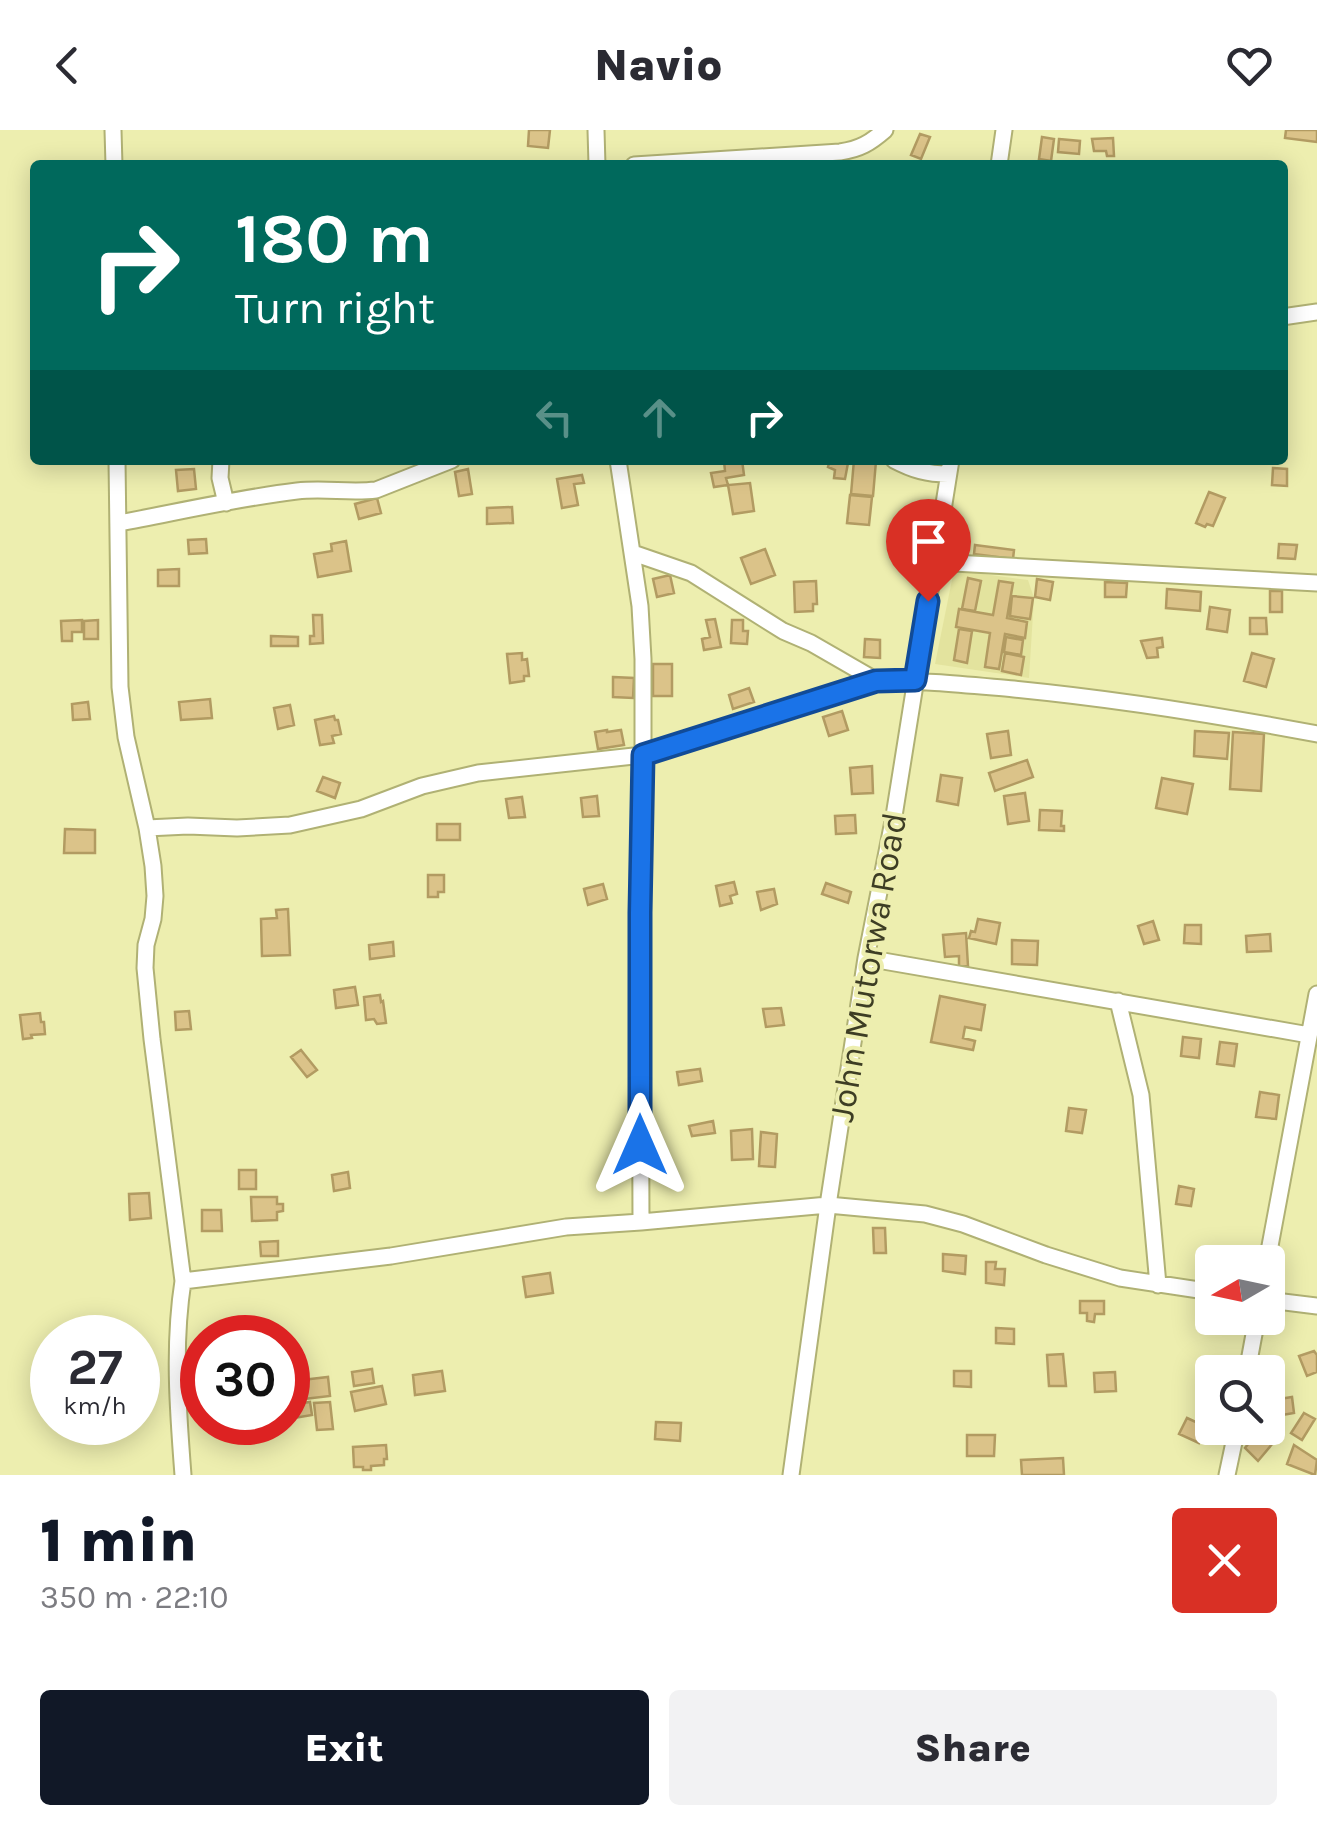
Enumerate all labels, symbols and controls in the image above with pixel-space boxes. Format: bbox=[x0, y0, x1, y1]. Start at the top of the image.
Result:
icon: back bbox=[40, 38, 95, 93]
icon: heart bbox=[1222, 38, 1277, 93]
text: Navio bbox=[594, 39, 723, 91]
text: 180 m bbox=[235, 198, 434, 280]
icon: right bbox=[70, 200, 200, 330]
text: Turn right bbox=[235, 282, 435, 334]
icon: left bbox=[527, 390, 582, 445]
icon: ahead bbox=[632, 390, 687, 445]
icon: right bbox=[737, 390, 792, 445]
pin bbox=[886, 499, 971, 602]
icon: arrive bbox=[901, 514, 956, 569]
street label: John Mutorwa Road bbox=[821, 809, 915, 1125]
position arrow bbox=[588, 1093, 692, 1197]
north arrow bbox=[1195, 1245, 1285, 1335]
map controls bbox=[1195, 1245, 1285, 1445]
speed limit sign: 30 bbox=[180, 1315, 310, 1445]
text: 27 bbox=[67, 1338, 123, 1397]
button: search bbox=[1195, 1355, 1285, 1445]
text: km/h bbox=[63, 1391, 127, 1420]
text: 1 min bbox=[40, 1506, 197, 1576]
button: close bbox=[1172, 1508, 1277, 1613]
text: 350 m · 22:10 bbox=[40, 1579, 228, 1616]
button: Exit bbox=[40, 1690, 649, 1805]
button: Share bbox=[669, 1690, 1277, 1805]

